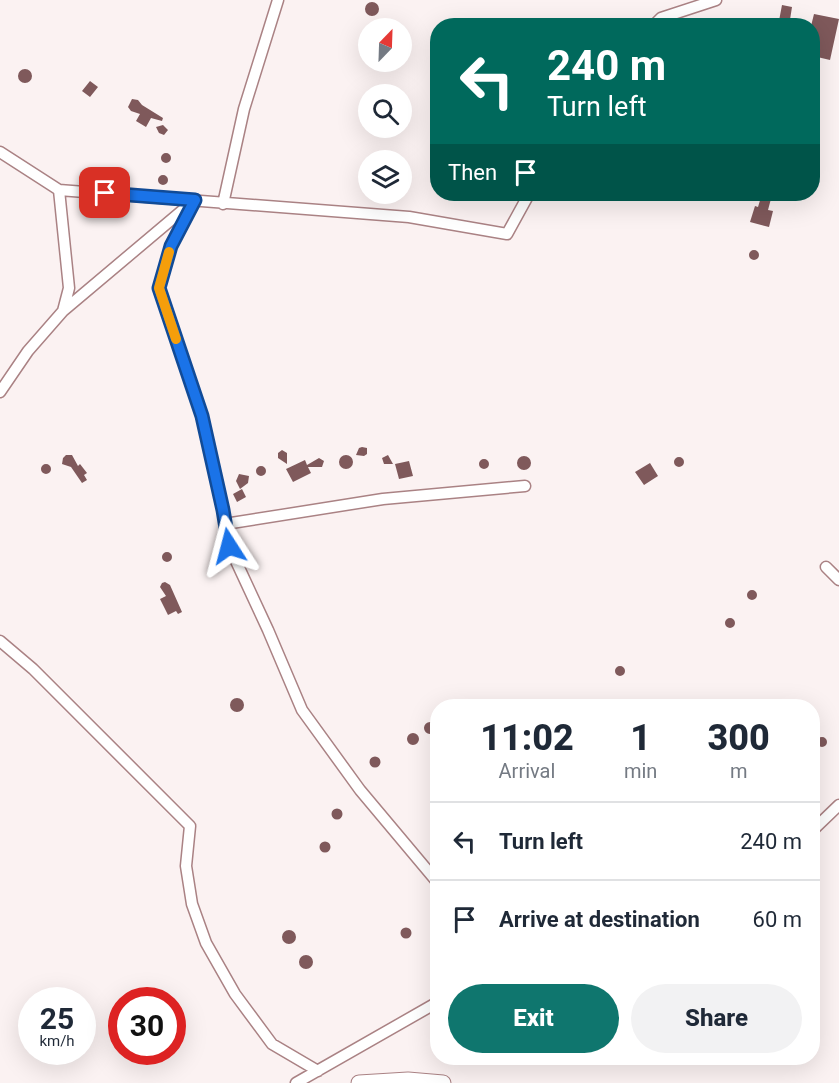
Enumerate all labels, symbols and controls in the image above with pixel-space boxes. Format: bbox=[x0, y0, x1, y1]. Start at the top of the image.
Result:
north arrow bbox=[358, 18, 412, 72]
map controls bbox=[358, 18, 412, 204]
text: 240 m bbox=[547, 41, 666, 90]
icon: left bbox=[448, 42, 526, 120]
button: search bbox=[358, 84, 412, 138]
text: Turn left bbox=[547, 91, 647, 123]
button: layers bbox=[358, 150, 412, 204]
icon: arrive bbox=[509, 156, 542, 189]
text: Then bbox=[448, 160, 497, 185]
pin bbox=[79, 167, 130, 218]
icon: arrive bbox=[88, 176, 121, 209]
position arrow bbox=[197, 514, 261, 578]
text: 11:02 bbox=[480, 717, 574, 759]
text: 1 bbox=[630, 717, 651, 759]
text: 300 bbox=[708, 717, 770, 759]
text: Arrival bbox=[499, 759, 555, 783]
text: min bbox=[624, 759, 657, 783]
text: m bbox=[730, 759, 747, 783]
icon: left bbox=[448, 825, 481, 858]
text: Turn left bbox=[499, 829, 583, 854]
text: 240 m bbox=[740, 829, 802, 854]
icon: arrive bbox=[448, 903, 481, 936]
text: Arrive at destination bbox=[499, 907, 700, 932]
text: 60 m bbox=[753, 907, 802, 932]
button: Exit bbox=[448, 984, 619, 1053]
button: Share bbox=[631, 984, 802, 1053]
speed limit sign: 30 bbox=[108, 987, 186, 1065]
text: 25 bbox=[40, 1001, 74, 1036]
text: km/h bbox=[39, 1032, 75, 1050]

